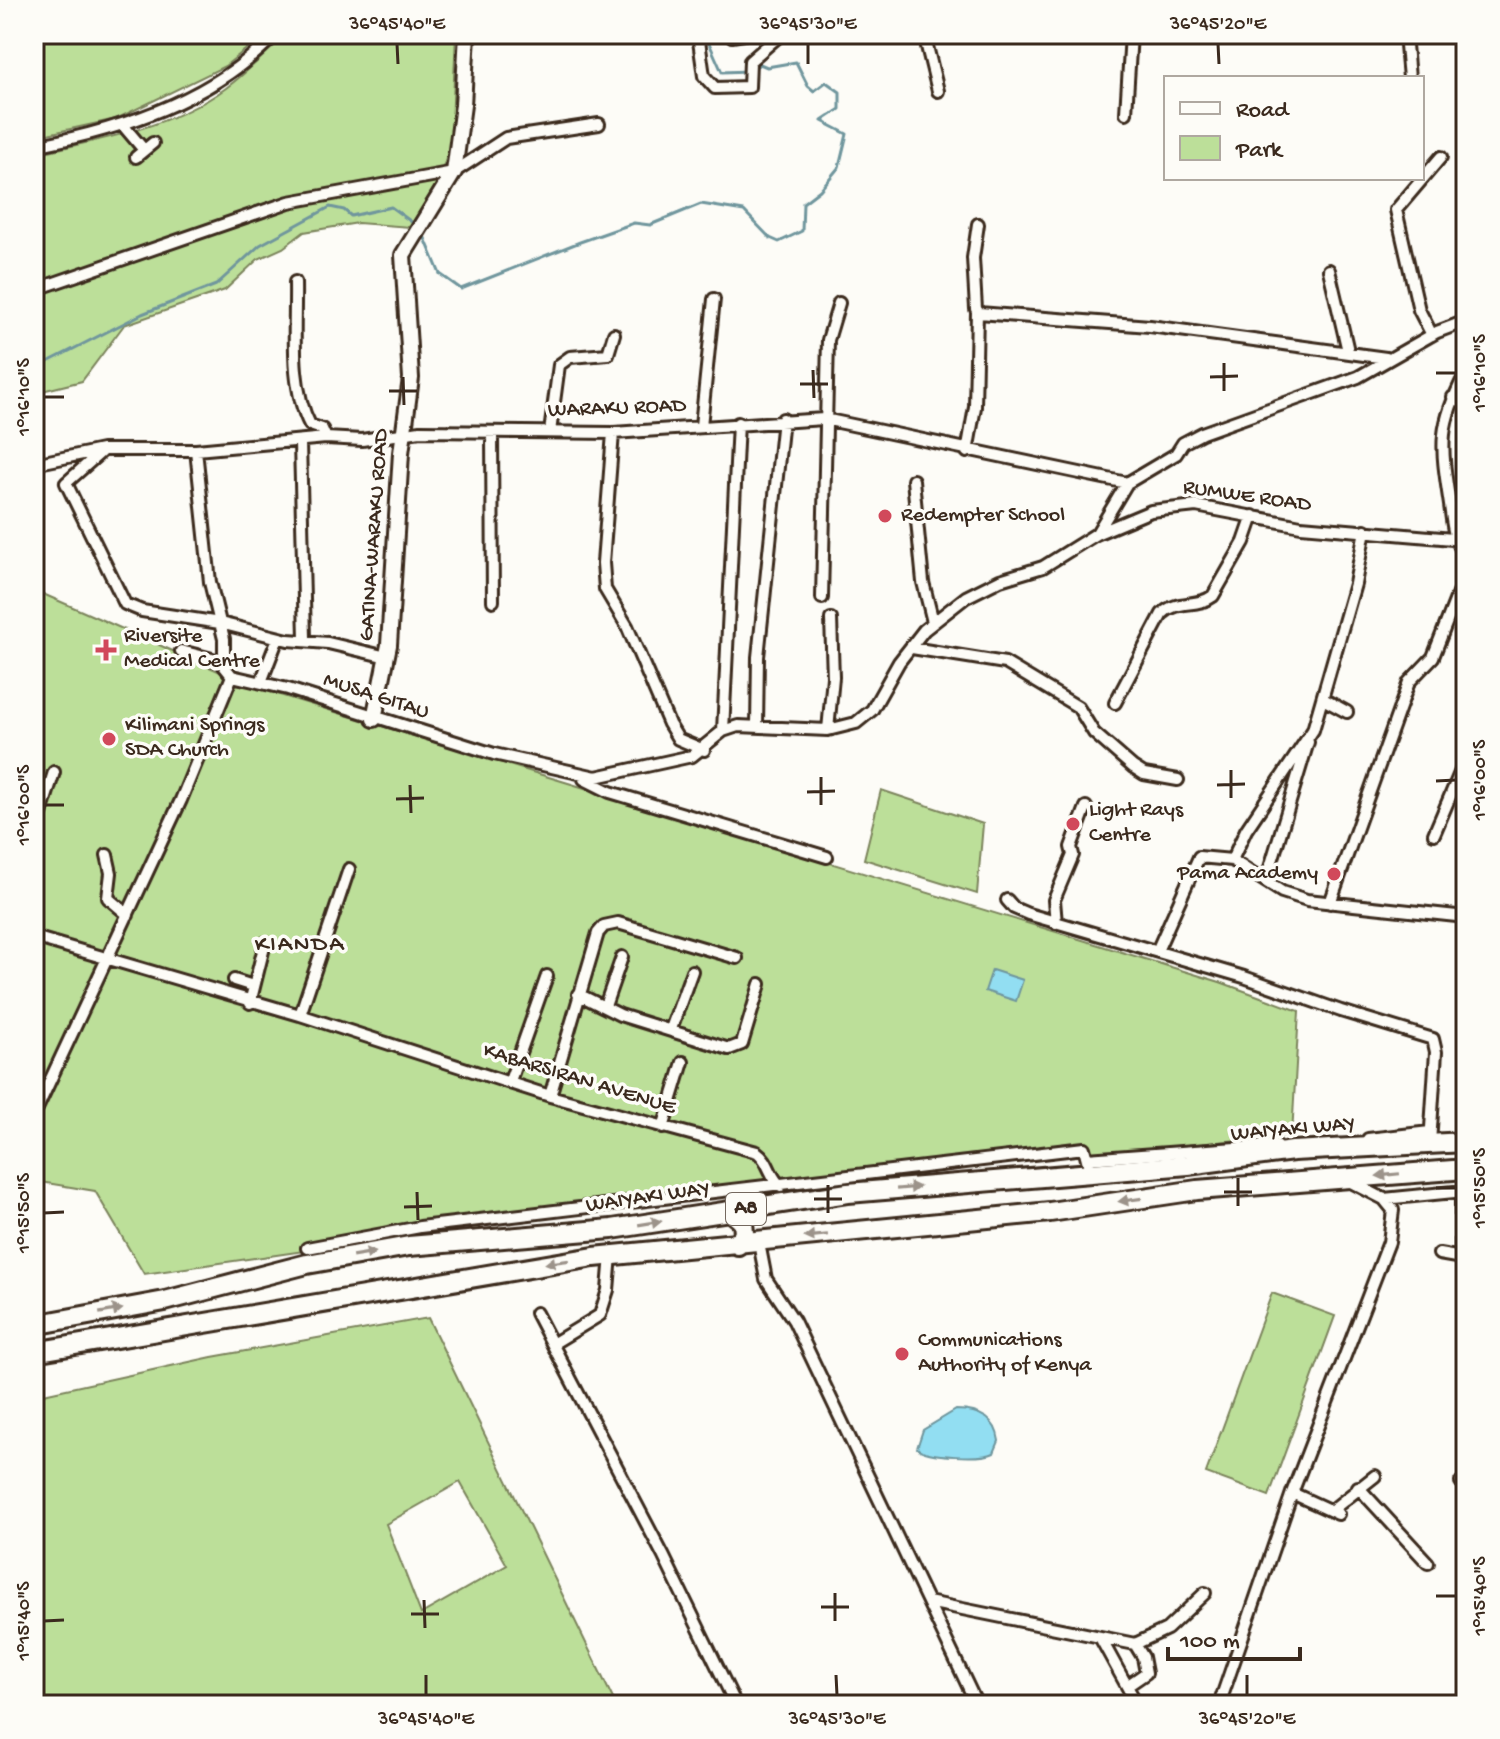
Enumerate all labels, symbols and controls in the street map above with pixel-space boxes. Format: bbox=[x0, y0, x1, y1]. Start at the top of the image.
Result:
text: 36°45'40"E bbox=[348, 14, 447, 37]
text: 36°45'30"E bbox=[758, 14, 858, 37]
text: 36°45'20"E bbox=[1169, 14, 1268, 37]
legend bbox=[1164, 76, 1424, 180]
text: Road bbox=[1236, 97, 1290, 126]
text: Park bbox=[1235, 137, 1284, 166]
text: 1°16'10"S bbox=[1470, 334, 1493, 413]
text: 1°16'10"S bbox=[14, 358, 37, 437]
street label: WARAKU ROAD bbox=[547, 394, 687, 424]
street label: GATINA-WARAKU ROAD bbox=[355, 427, 395, 642]
street label: RUMWE ROAD bbox=[1181, 475, 1313, 519]
place label: Redempter School bbox=[901, 503, 1065, 529]
marker: Redempter School bbox=[876, 507, 894, 525]
place label: Riversite Medical Centre bbox=[124, 624, 261, 675]
marker: Riversite Medical Centre bbox=[95, 639, 117, 661]
street label: MUSA GITAU bbox=[320, 668, 432, 726]
place label: Kilimani Springs SDA Church bbox=[125, 713, 265, 764]
marker: Kilimani Springs SDA Church bbox=[100, 730, 118, 748]
text: 1°16'00"S bbox=[1470, 739, 1493, 821]
text: 1°16'00"S bbox=[14, 764, 37, 846]
place label: Light Rays Centre bbox=[1089, 798, 1184, 849]
marker: Light Rays Centre bbox=[1064, 815, 1082, 833]
place label: Pama Academy bbox=[1176, 861, 1318, 887]
marker: Pama Academy bbox=[1325, 865, 1343, 883]
district label: KIANDA bbox=[255, 931, 345, 960]
street label: KABARSIRAN AVENUE bbox=[480, 1038, 680, 1122]
street label: WAIYAKI WAY bbox=[1230, 1112, 1356, 1148]
text: 1°15'50"S bbox=[1470, 1147, 1493, 1229]
one-way arrow bbox=[1375, 1168, 1400, 1181]
text: 1°15'50"S bbox=[14, 1172, 37, 1254]
street label: WAIYAKI WAY bbox=[584, 1176, 712, 1220]
one-way arrow bbox=[896, 1181, 921, 1194]
road number: A8 bbox=[726, 1193, 766, 1225]
one-way arrow bbox=[1117, 1194, 1142, 1206]
one-way arrow bbox=[638, 1216, 663, 1229]
one-way arrow bbox=[803, 1229, 828, 1242]
one-way arrow bbox=[352, 1247, 377, 1260]
one-way arrow bbox=[544, 1256, 569, 1269]
one-way arrow bbox=[99, 1304, 124, 1317]
place label: Communications Authority of Kenya bbox=[918, 1328, 1092, 1379]
marker: Communications Authority of Kenya bbox=[893, 1345, 911, 1363]
text: 1°15'40"S bbox=[1470, 1556, 1493, 1637]
text: 1°15'40"S bbox=[14, 1581, 37, 1662]
scale bar bbox=[1168, 1611, 1300, 1661]
text: 100 m bbox=[1179, 1628, 1240, 1657]
text: 36°45'40"E bbox=[377, 1709, 476, 1732]
text: 36°45'30"E bbox=[787, 1709, 887, 1732]
text: 36°45'20"E bbox=[1198, 1709, 1297, 1732]

